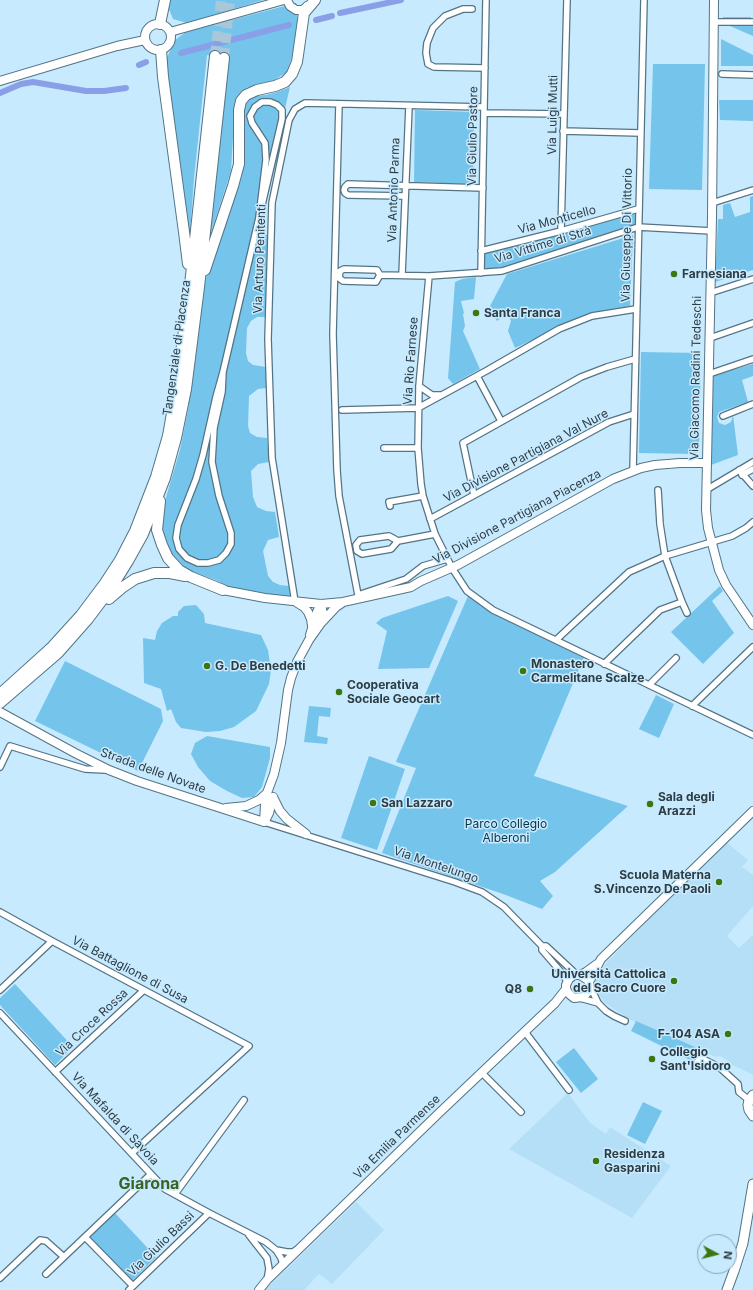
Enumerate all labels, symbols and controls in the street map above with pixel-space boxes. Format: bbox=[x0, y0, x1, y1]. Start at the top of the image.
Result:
street label: Via Luigi Mutti bbox=[545, 75, 561, 155]
street label: Via Giulio Pastore bbox=[465, 86, 481, 186]
street label: Via Antonio Parma bbox=[385, 137, 403, 243]
street label: Via Giuseppe Di Vittorio bbox=[619, 168, 635, 302]
street label: Via Monticello bbox=[516, 203, 598, 237]
street label: Via Arturo Penitenti bbox=[251, 204, 269, 314]
street label: Via Vittime di Strà bbox=[493, 223, 593, 267]
place label: Farnesiana bbox=[682, 267, 747, 281]
marker: Farnesiana bbox=[669, 269, 679, 279]
street label: Tangenziale di Piacenza bbox=[160, 279, 194, 417]
street label: Via Giacomo Radini Tedeschi bbox=[687, 296, 705, 460]
place label: Santa Franca bbox=[484, 306, 561, 320]
marker: Santa Franca bbox=[471, 308, 481, 318]
street label: Via Rio Farnese bbox=[401, 317, 421, 405]
street label: Via Divisione Partigiana Val Nure bbox=[441, 406, 611, 506]
street label: Via Divisione Partigiana Piacenza bbox=[431, 466, 603, 568]
place label: Monastero Carmelitane Scalze bbox=[531, 657, 644, 685]
place label: G. De Benedetti bbox=[215, 659, 306, 673]
marker: G. De Benedetti bbox=[202, 661, 212, 671]
marker: Monastero Carmelitane Scalze bbox=[518, 666, 528, 676]
place label: Cooperativa Sociale Geocart bbox=[347, 678, 440, 706]
marker: Cooperativa Sociale Geocart bbox=[334, 687, 344, 697]
street label: Strada delle Novate bbox=[98, 745, 208, 797]
place label: Sala degli Arazzi bbox=[658, 790, 715, 818]
place label: San Lazzaro bbox=[381, 796, 453, 810]
marker: San Lazzaro bbox=[368, 798, 378, 808]
marker: Sala degli Arazzi bbox=[645, 799, 655, 809]
park label: Parco Collegio Alberoni bbox=[465, 817, 547, 845]
street label: Via Montelungo bbox=[392, 844, 480, 886]
place label: Scuola Materna S.Vincenzo De Paoli bbox=[594, 868, 711, 896]
marker: Scuola Materna S.Vincenzo De Paoli bbox=[714, 877, 724, 887]
street label: Via Battaglione di Susa bbox=[69, 933, 191, 1007]
place label: Università Cattolica del Sacro Cuore bbox=[551, 967, 666, 995]
marker: Università Cattolica del Sacro Cuore bbox=[669, 976, 679, 986]
place label: Q8 bbox=[505, 982, 522, 996]
marker: Q8 bbox=[525, 984, 535, 994]
street label: Via Croce Rossa bbox=[53, 986, 131, 1060]
place label: F-104 ASA bbox=[658, 1027, 720, 1041]
marker: F-104 ASA bbox=[723, 1029, 733, 1039]
place label: Collegio Sant'Isidoro bbox=[660, 1045, 731, 1073]
marker: Collegio Sant'Isidoro bbox=[647, 1054, 657, 1064]
street label: Via Mafalda di Savoia bbox=[68, 1070, 162, 1168]
street label: Via Emilia Parmense bbox=[351, 1092, 443, 1182]
place label: Residenza Gasparini bbox=[604, 1147, 665, 1175]
marker: Residenza Gasparini bbox=[591, 1156, 601, 1166]
district label: Giarona bbox=[119, 1174, 179, 1194]
street label: Via Giulio Bassi bbox=[125, 1209, 197, 1279]
north arrow bbox=[697, 1234, 737, 1274]
text: N bbox=[720, 1250, 735, 1260]

